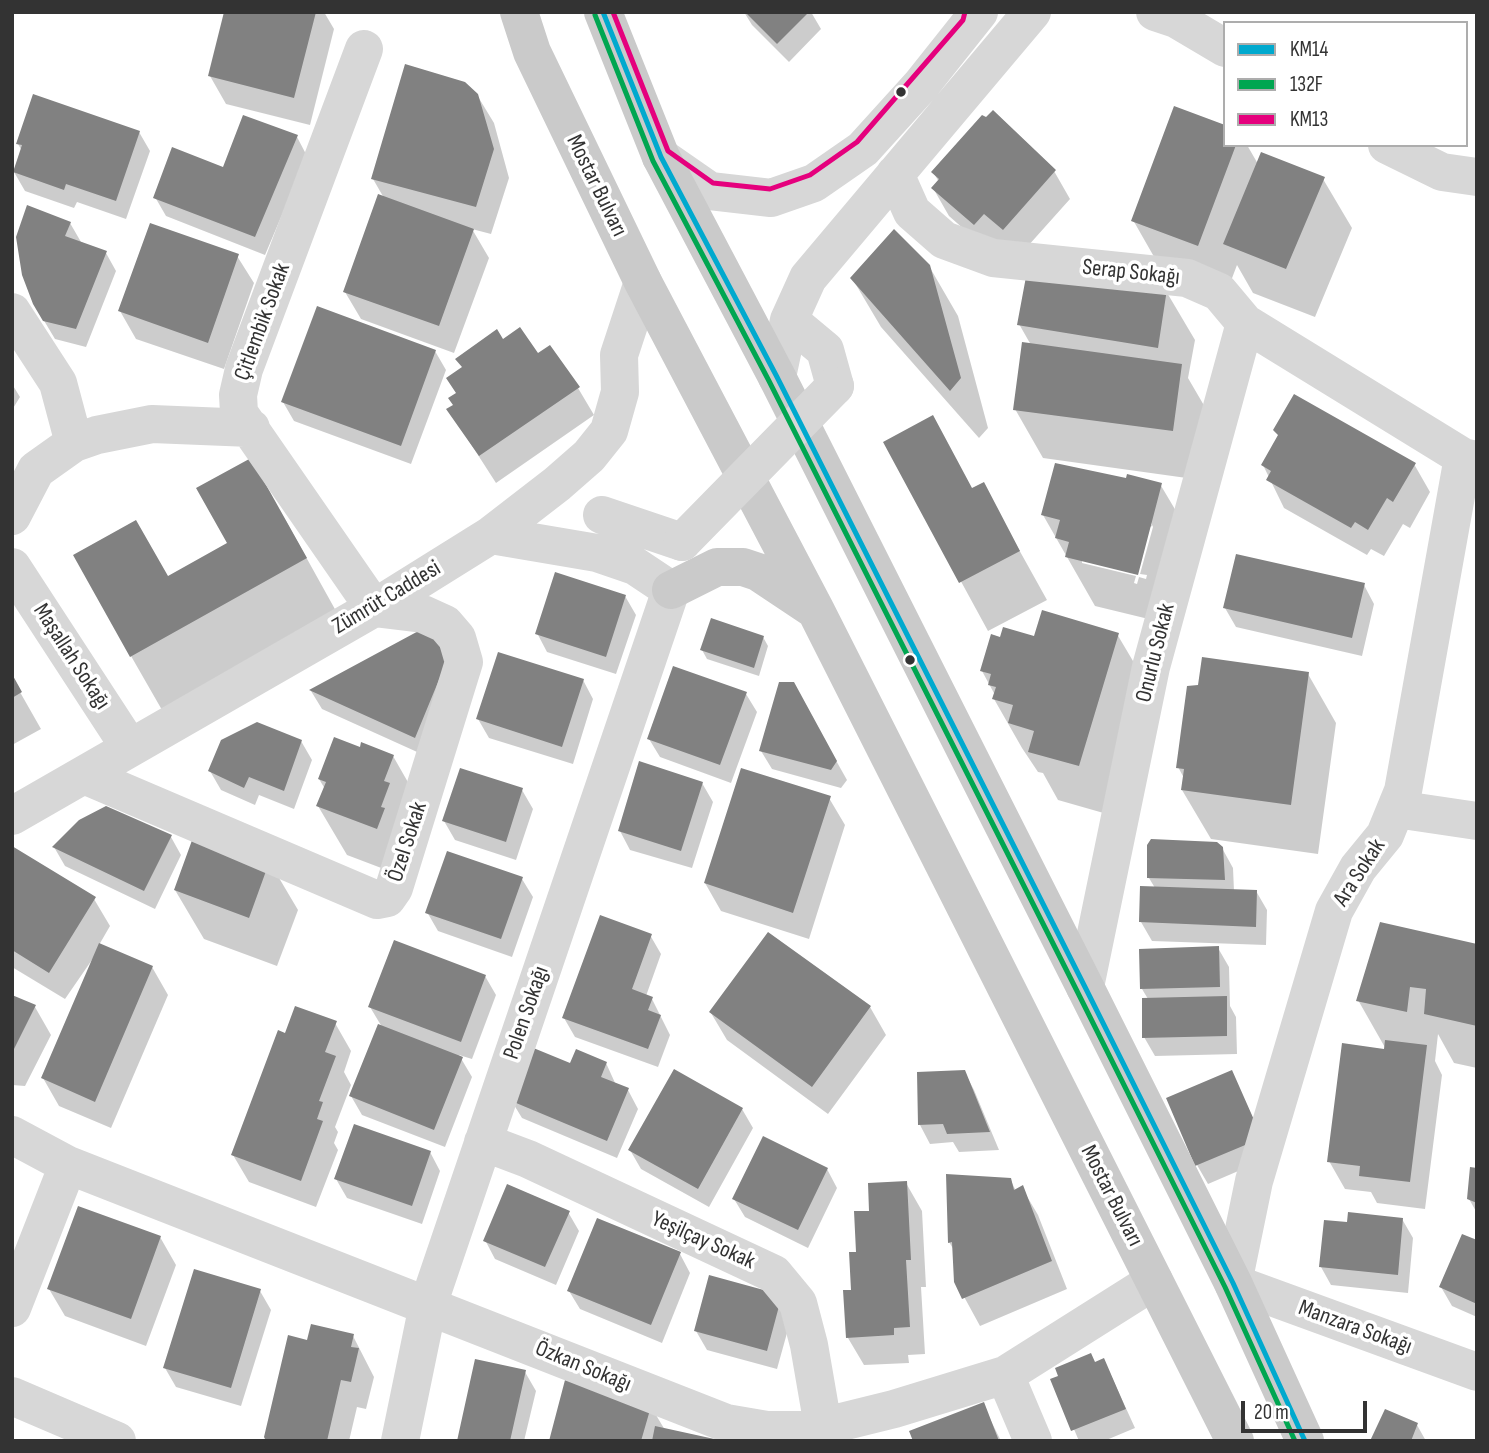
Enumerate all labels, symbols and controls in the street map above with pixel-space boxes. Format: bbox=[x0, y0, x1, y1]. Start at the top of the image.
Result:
legend bbox=[1223, 21, 1468, 147]
text: KM14 bbox=[1290, 37, 1328, 62]
text: 132F bbox=[1290, 72, 1323, 97]
unlabelled marker bbox=[894, 85, 908, 99]
text: KM13 bbox=[1290, 107, 1328, 132]
street label: Mostar Bulvarı bbox=[560, 131, 632, 241]
street label: Serap Sokağı bbox=[1081, 254, 1181, 292]
street label: Çitlembik Sokak bbox=[229, 260, 297, 384]
street label: Zümrüt Caddesi bbox=[328, 555, 446, 641]
street label: Maşallah Sokağı bbox=[26, 599, 116, 715]
street label: Onurlu Sokak bbox=[1130, 601, 1182, 705]
unlabelled marker bbox=[903, 653, 917, 667]
street label: Özel Sokak bbox=[382, 799, 434, 885]
street label: Ara Sokak bbox=[1328, 834, 1392, 912]
street label: Polen Sokağı bbox=[498, 963, 556, 1063]
street label: Mostar Bulvarı bbox=[1074, 1141, 1148, 1251]
street label: Yeşilçay Sokak bbox=[647, 1206, 759, 1276]
street label: Manzara Sokağı bbox=[1295, 1295, 1415, 1361]
street label: Özkan Sokağı bbox=[531, 1335, 635, 1399]
scale bar bbox=[1244, 1386, 1370, 1430]
text: 20 m bbox=[1254, 1400, 1289, 1425]

